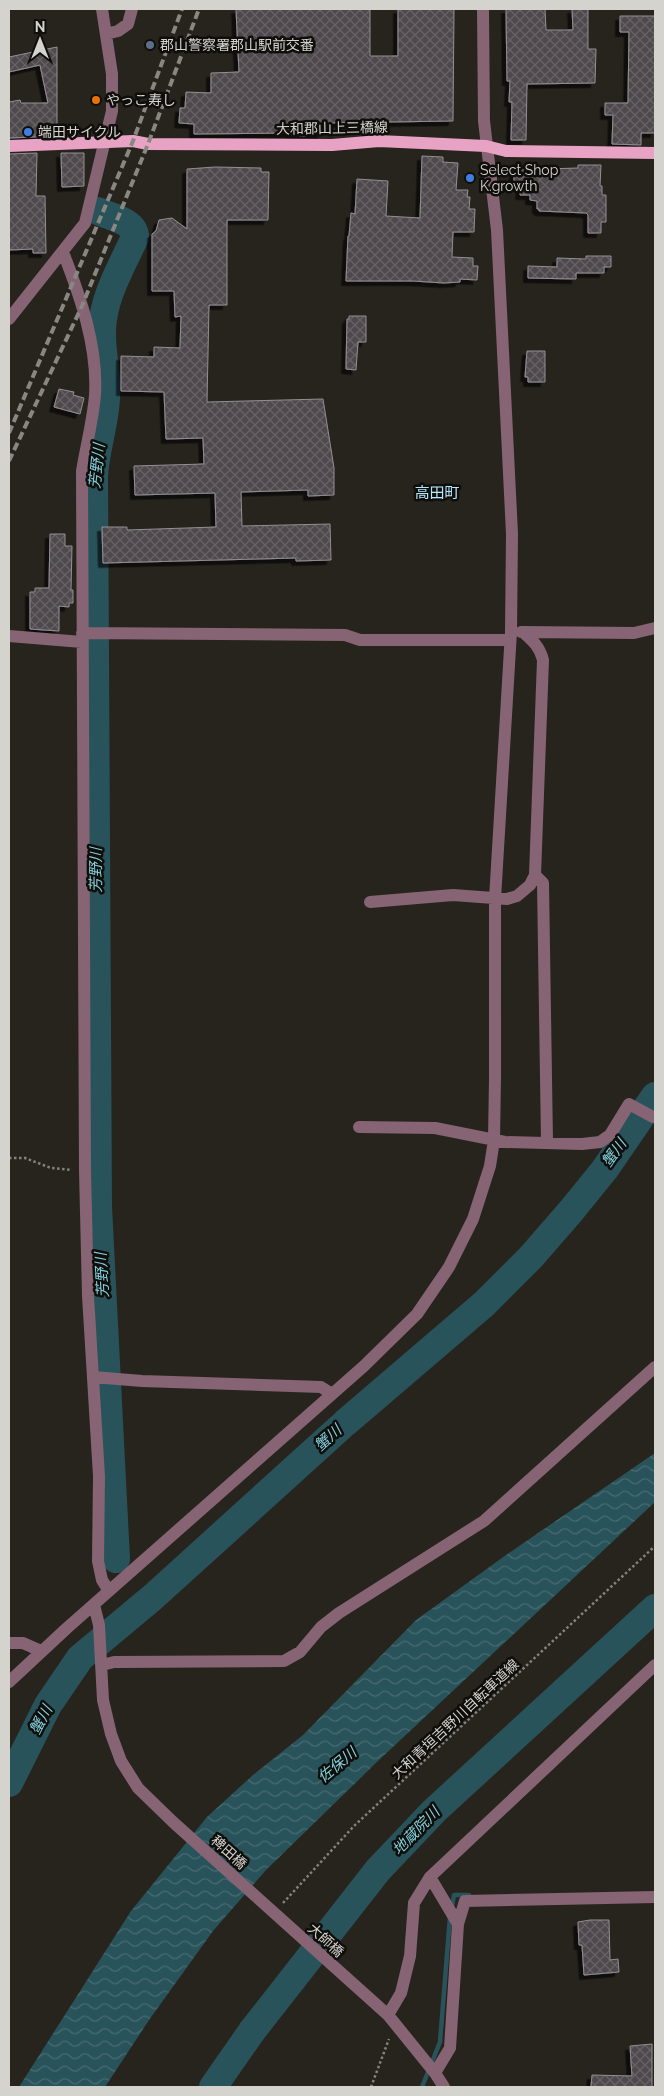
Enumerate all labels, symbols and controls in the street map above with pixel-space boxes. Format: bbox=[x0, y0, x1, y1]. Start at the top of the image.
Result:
north arrow bbox=[15, 15, 65, 65]
text: N bbox=[35, 19, 45, 35]
place label: 郡山警察署郡山駅前交番 bbox=[160, 37, 314, 53]
marker: 郡山警察署郡山駅前交番 bbox=[144, 39, 156, 51]
place label: やっこ寿し bbox=[106, 92, 176, 108]
marker: やっこ寿し bbox=[90, 94, 102, 106]
street label: 大和郡山上三橋線 bbox=[276, 119, 388, 137]
place label: 端田サイクル bbox=[38, 124, 121, 140]
marker: 端田サイクル bbox=[22, 126, 34, 138]
place label: Select Shop K.growth bbox=[480, 162, 559, 194]
marker: Select Shop K.growth bbox=[464, 172, 476, 184]
water label: 芳野川 bbox=[86, 441, 109, 489]
district label: 高田町 bbox=[414, 484, 460, 502]
water label: 芳野川 bbox=[87, 846, 105, 893]
water label: 蟹川 bbox=[598, 1134, 631, 1170]
water label: 芳野川 bbox=[92, 1250, 112, 1298]
water label: 蟹川 bbox=[311, 1420, 347, 1455]
street label: 大和青垣吉野川自転車道線 bbox=[388, 1656, 522, 1782]
water label: 蟹川 bbox=[26, 1701, 57, 1737]
water label: 佐保川 bbox=[314, 1742, 362, 1786]
water label: 地蔵院川 bbox=[389, 1802, 445, 1859]
street label: 稗田橋 bbox=[208, 1832, 250, 1872]
street label: 大師橋 bbox=[305, 1920, 347, 1960]

